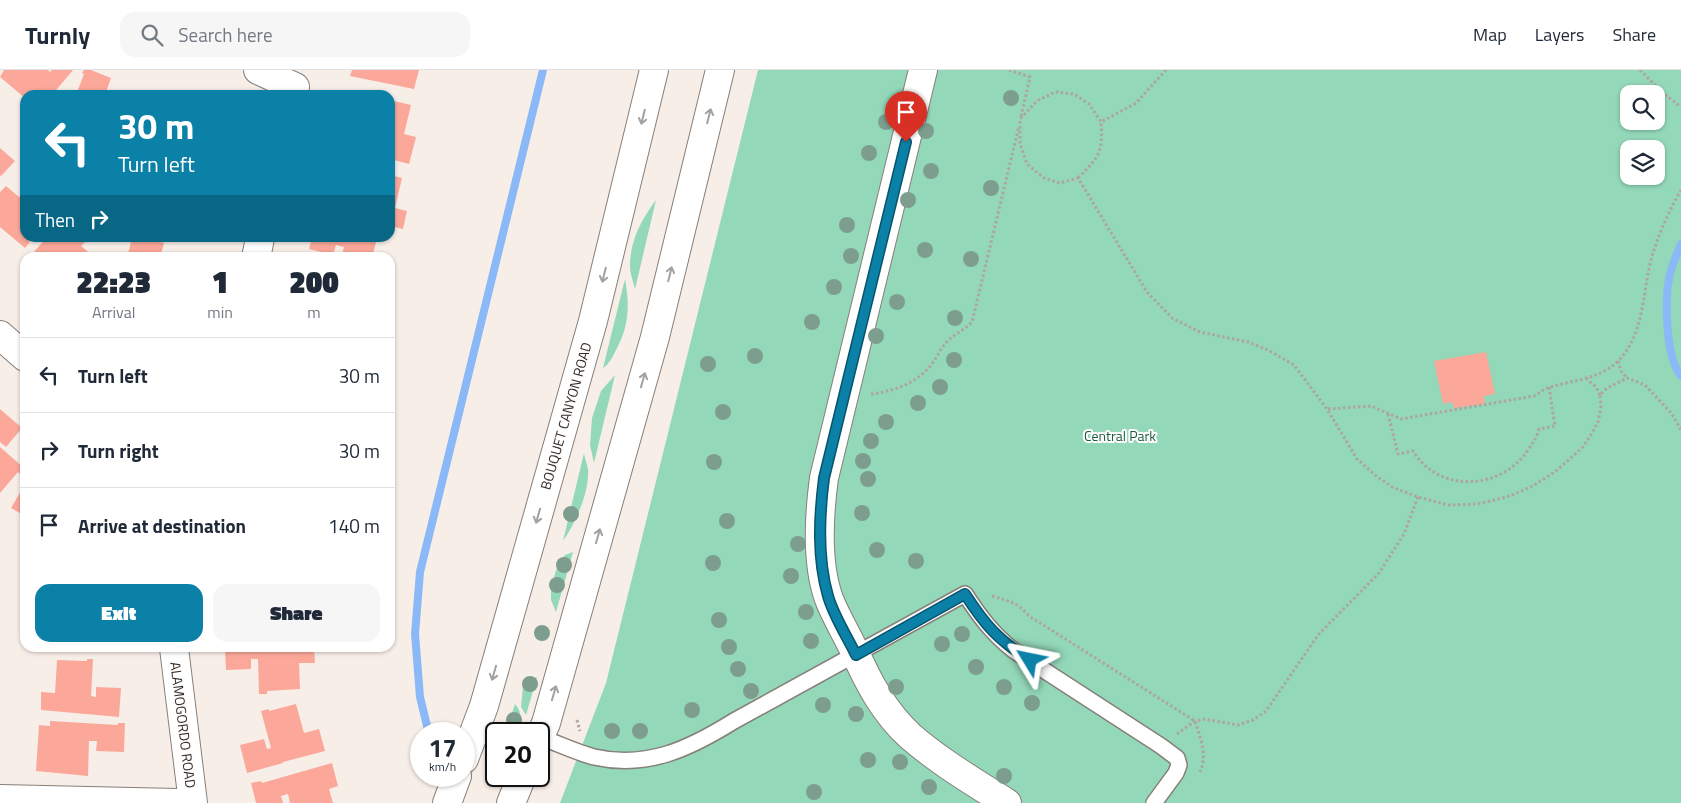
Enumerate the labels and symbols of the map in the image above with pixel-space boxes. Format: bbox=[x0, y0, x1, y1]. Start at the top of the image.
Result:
pin bbox=[885, 91, 927, 142]
one-way arrow bbox=[705, 108, 714, 124]
one-way arrow bbox=[638, 109, 647, 125]
one-way arrow bbox=[666, 266, 675, 282]
one-way arrow bbox=[599, 267, 608, 283]
street label: BOUQUET CANYON ROAD bbox=[534, 340, 597, 492]
one-way arrow bbox=[638, 372, 648, 388]
park label: Central Park bbox=[1084, 425, 1156, 446]
one-way arrow bbox=[533, 508, 542, 524]
one-way arrow bbox=[594, 529, 604, 545]
position arrow bbox=[1003, 633, 1055, 685]
street label: ALAMOGORDO ROAD bbox=[165, 660, 202, 789]
one-way arrow bbox=[488, 664, 498, 680]
one-way arrow bbox=[550, 685, 559, 701]
speed limit sign: 20 bbox=[485, 722, 550, 787]

